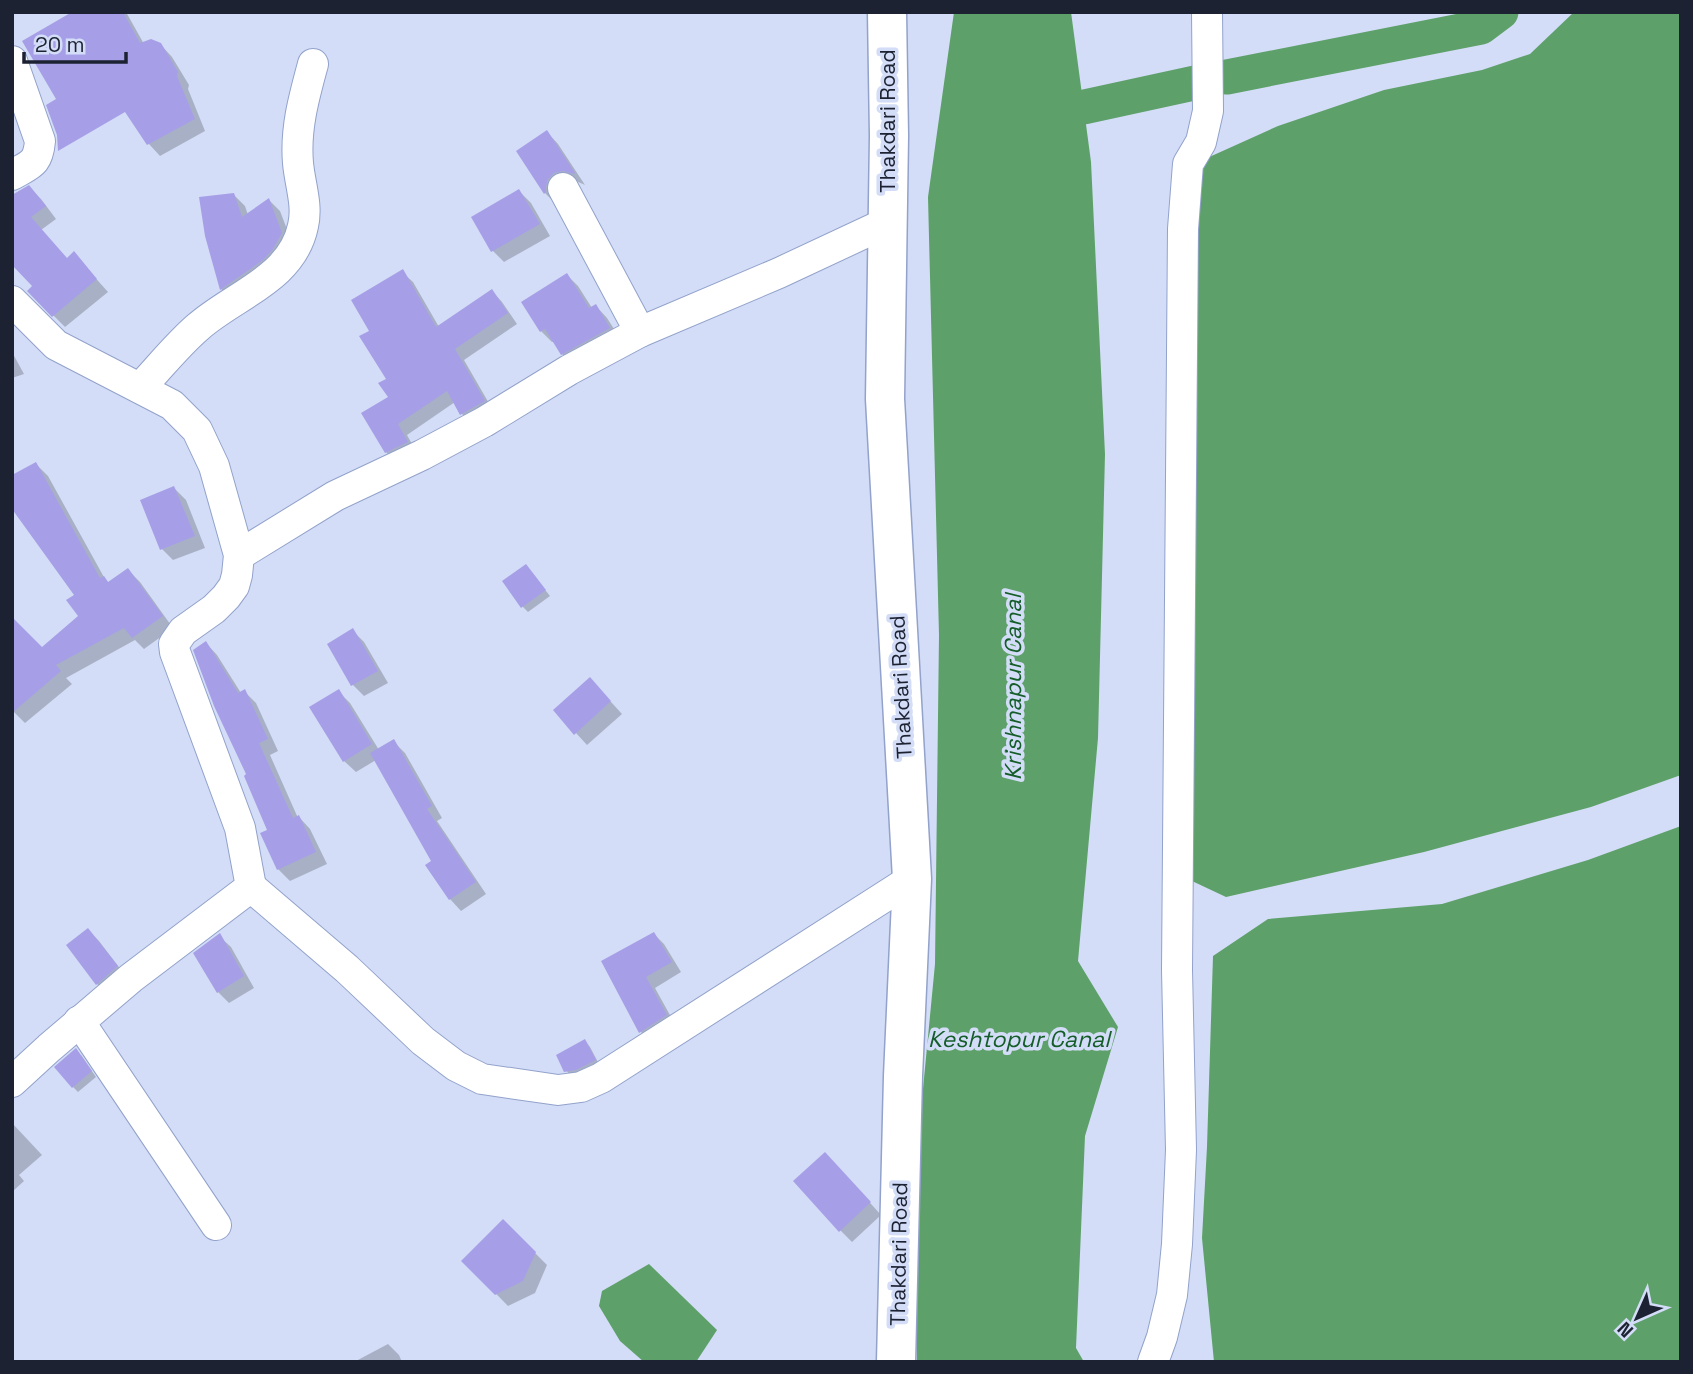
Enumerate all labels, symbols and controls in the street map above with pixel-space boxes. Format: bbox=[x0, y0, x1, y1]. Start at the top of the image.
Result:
scale bar bbox=[24, 21, 126, 65]
text: 20 m bbox=[35, 31, 85, 58]
street label: Thakdari Road bbox=[874, 49, 901, 193]
water label: Krishnapur Canal bbox=[998, 591, 1028, 780]
street label: Thakdari Road bbox=[883, 615, 918, 759]
water label: Keshtopur Canal bbox=[928, 1024, 1112, 1054]
street label: Thakdari Road bbox=[884, 1182, 913, 1326]
north arrow bbox=[1602, 1283, 1672, 1353]
text: N bbox=[1612, 1316, 1639, 1343]

